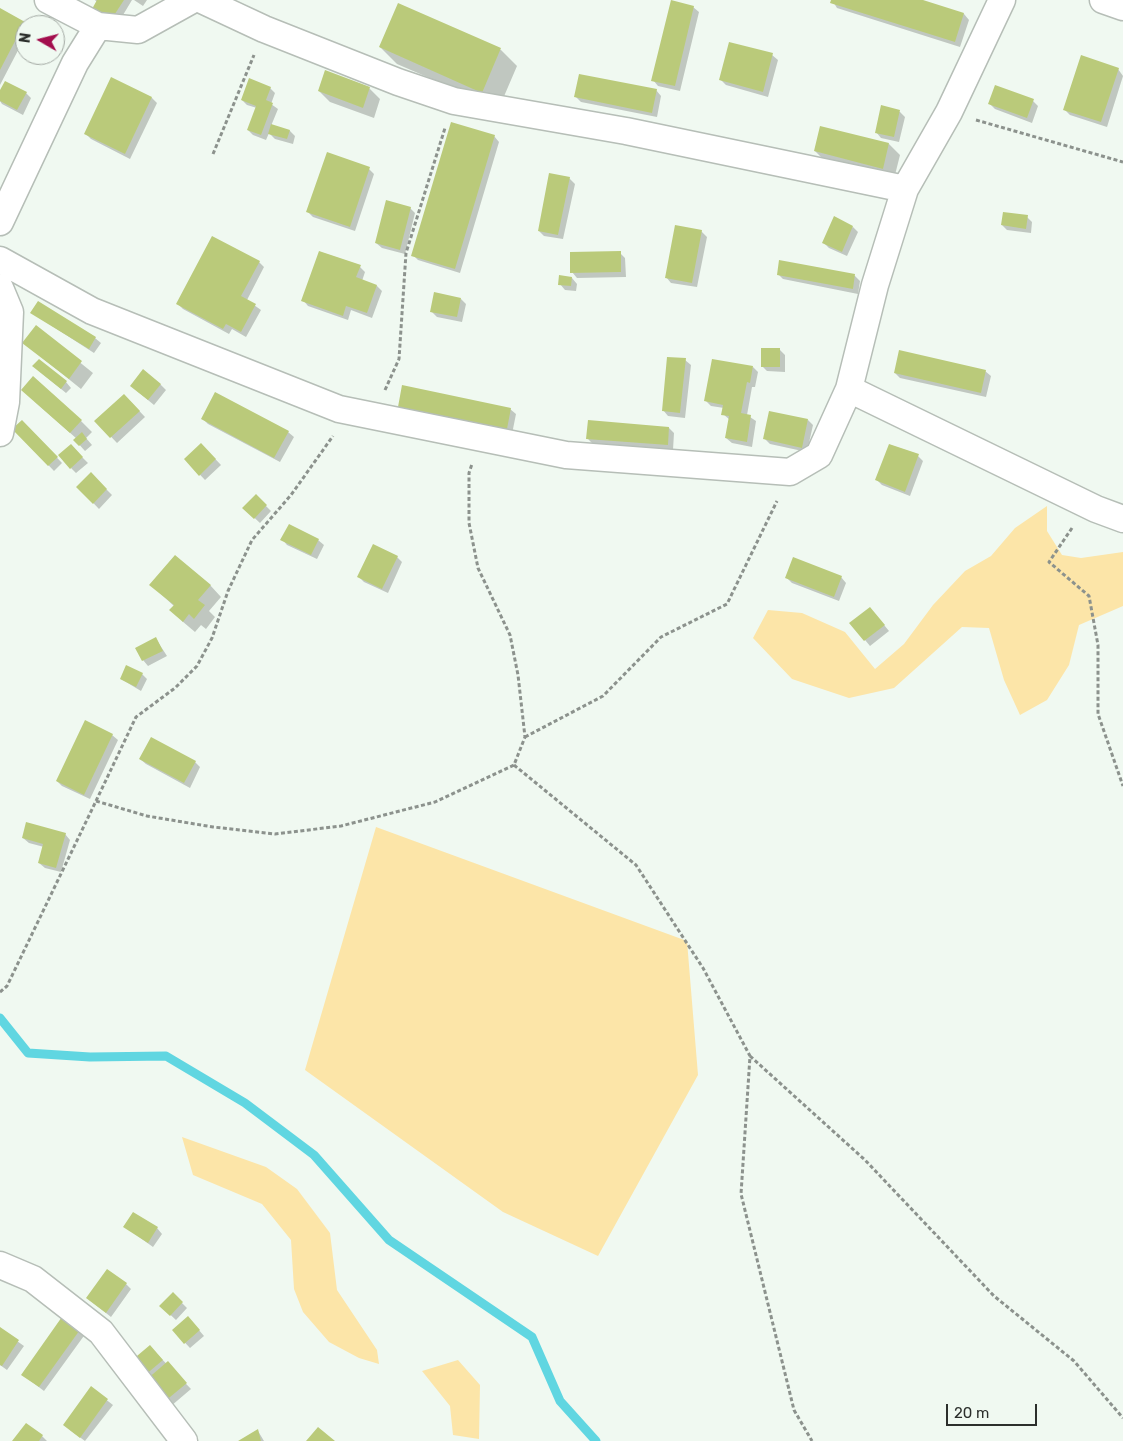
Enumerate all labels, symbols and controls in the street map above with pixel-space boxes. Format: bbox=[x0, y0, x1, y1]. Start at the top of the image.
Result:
north arrow bbox=[15, 15, 65, 65]
text: N bbox=[17, 32, 35, 44]
scale bar bbox=[948, 1394, 1039, 1426]
text: 20 m bbox=[954, 1404, 989, 1422]

